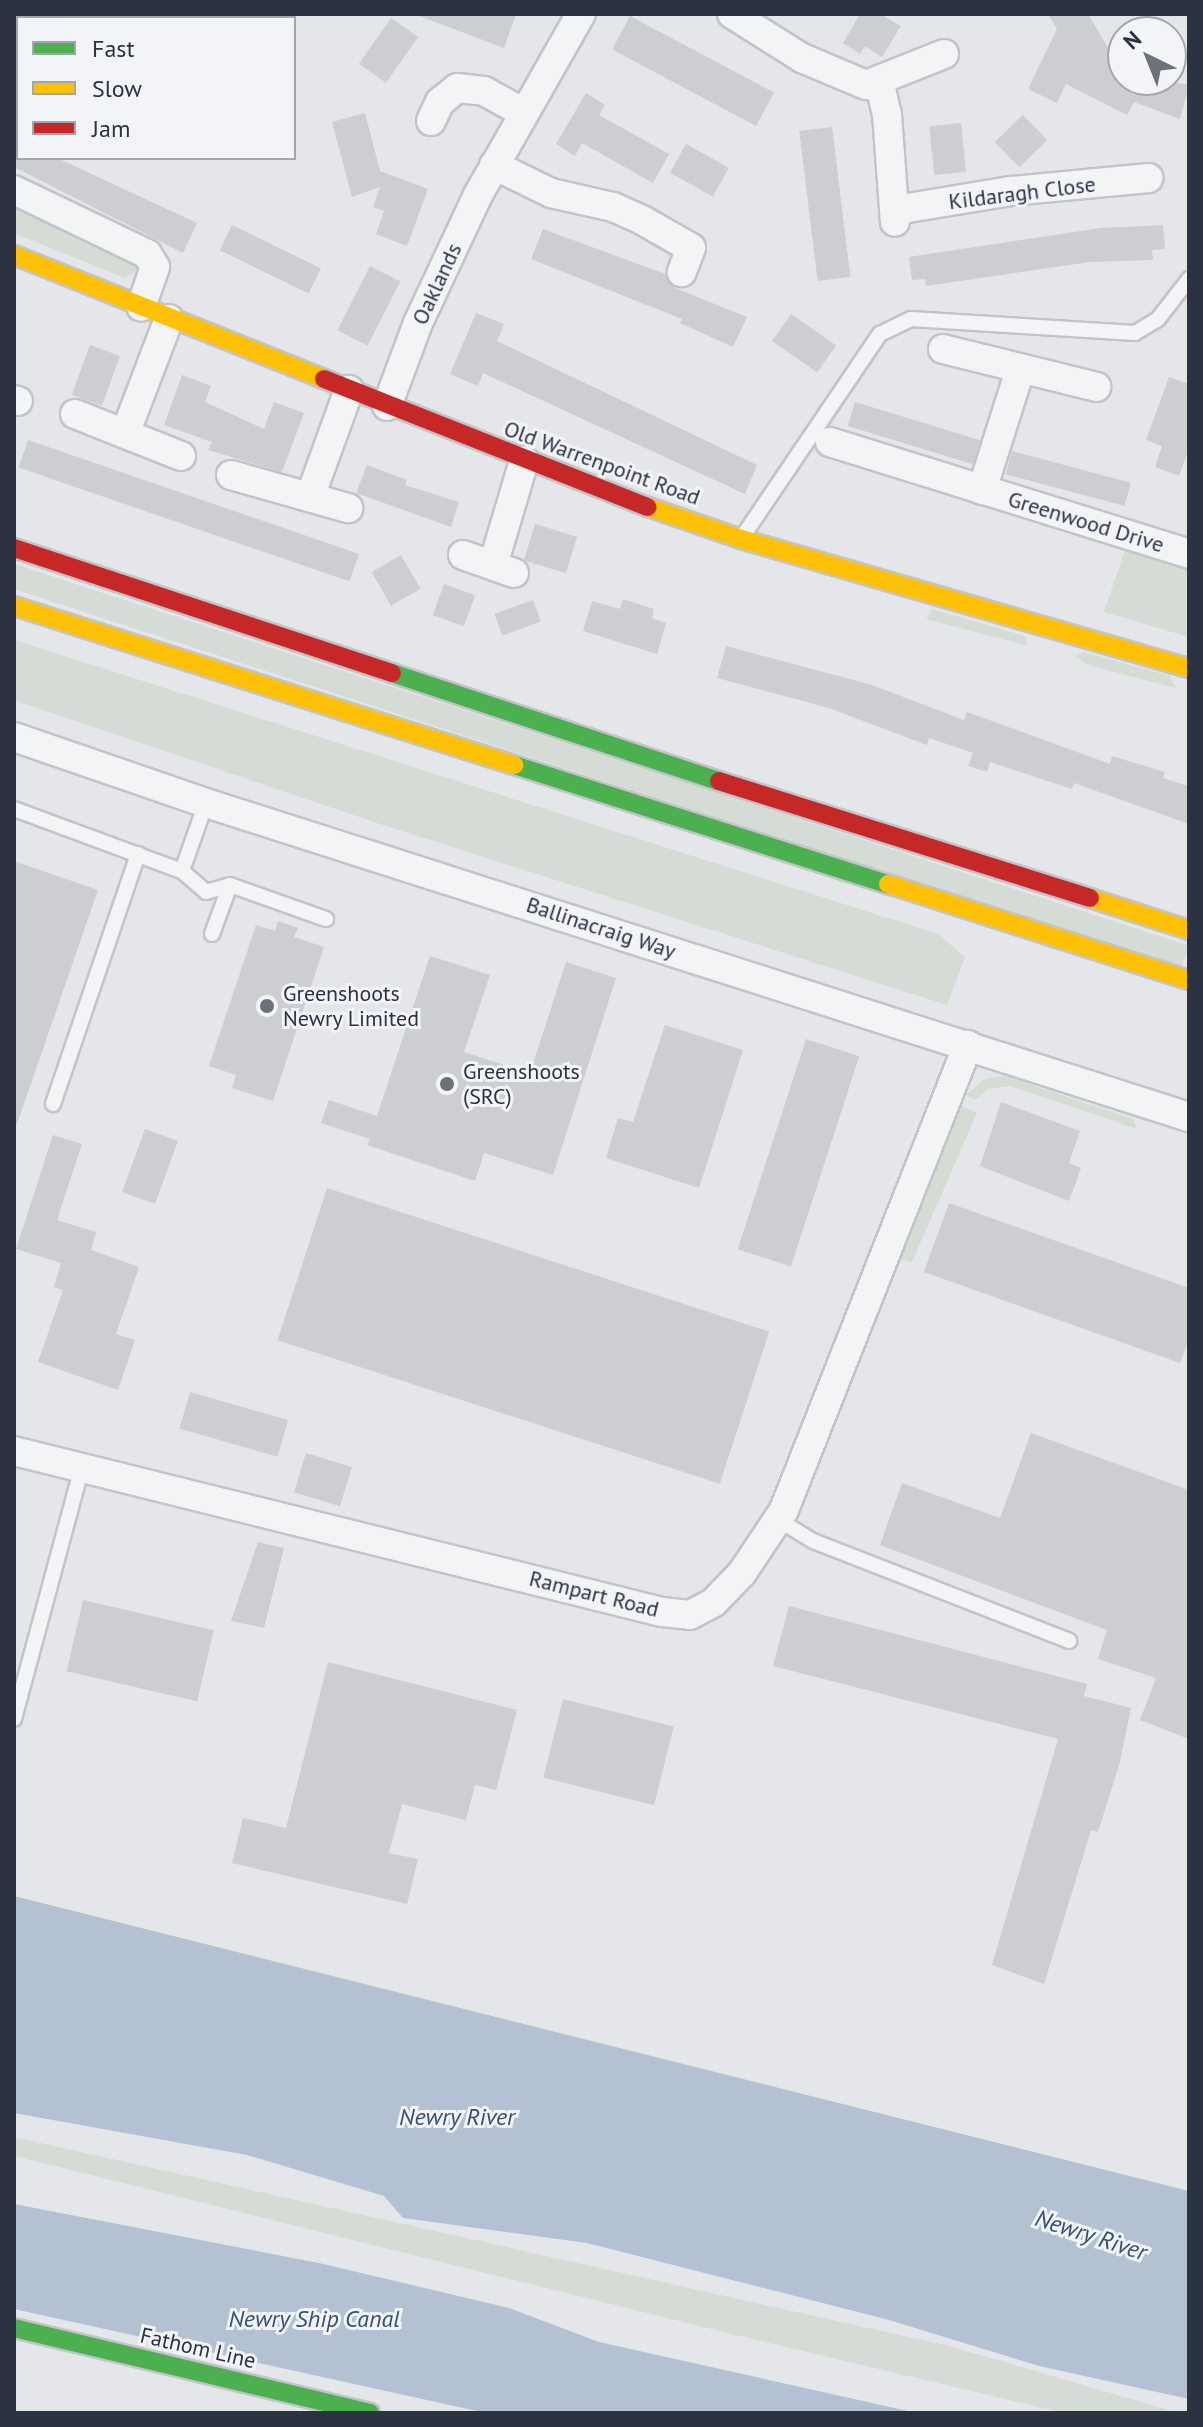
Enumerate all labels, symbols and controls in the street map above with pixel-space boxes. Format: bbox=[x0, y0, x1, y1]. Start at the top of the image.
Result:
legend bbox=[16, 16, 296, 160]
north arrow bbox=[1107, 16, 1187, 96]
text: N bbox=[1117, 25, 1147, 55]
text: Fast bbox=[92, 33, 135, 64]
text: Slow bbox=[92, 73, 142, 104]
text: Jam bbox=[92, 113, 130, 144]
street label: Kildaragh Close bbox=[947, 171, 1097, 215]
street label: Oaklands bbox=[407, 239, 467, 329]
street label: Old Warrenpoint Road bbox=[500, 415, 704, 511]
street label: Greenwood Drive bbox=[1005, 486, 1167, 558]
street label: Ballinacraig Way bbox=[523, 891, 679, 965]
place label: Greenshoots Newry Limited bbox=[283, 980, 420, 1032]
marker: Greenshoots Newry Limited bbox=[258, 997, 276, 1015]
place label: Greenshoots (SRC) bbox=[463, 1058, 580, 1110]
marker: Greenshoots (SRC) bbox=[438, 1075, 456, 1093]
street label: Rampart Road bbox=[527, 1565, 661, 1623]
water label: Newry River bbox=[399, 2103, 515, 2131]
water label: Newry River bbox=[1031, 2203, 1151, 2267]
water label: Newry Ship Canal bbox=[228, 2305, 400, 2333]
street label: Fathom Line bbox=[138, 2322, 258, 2374]

